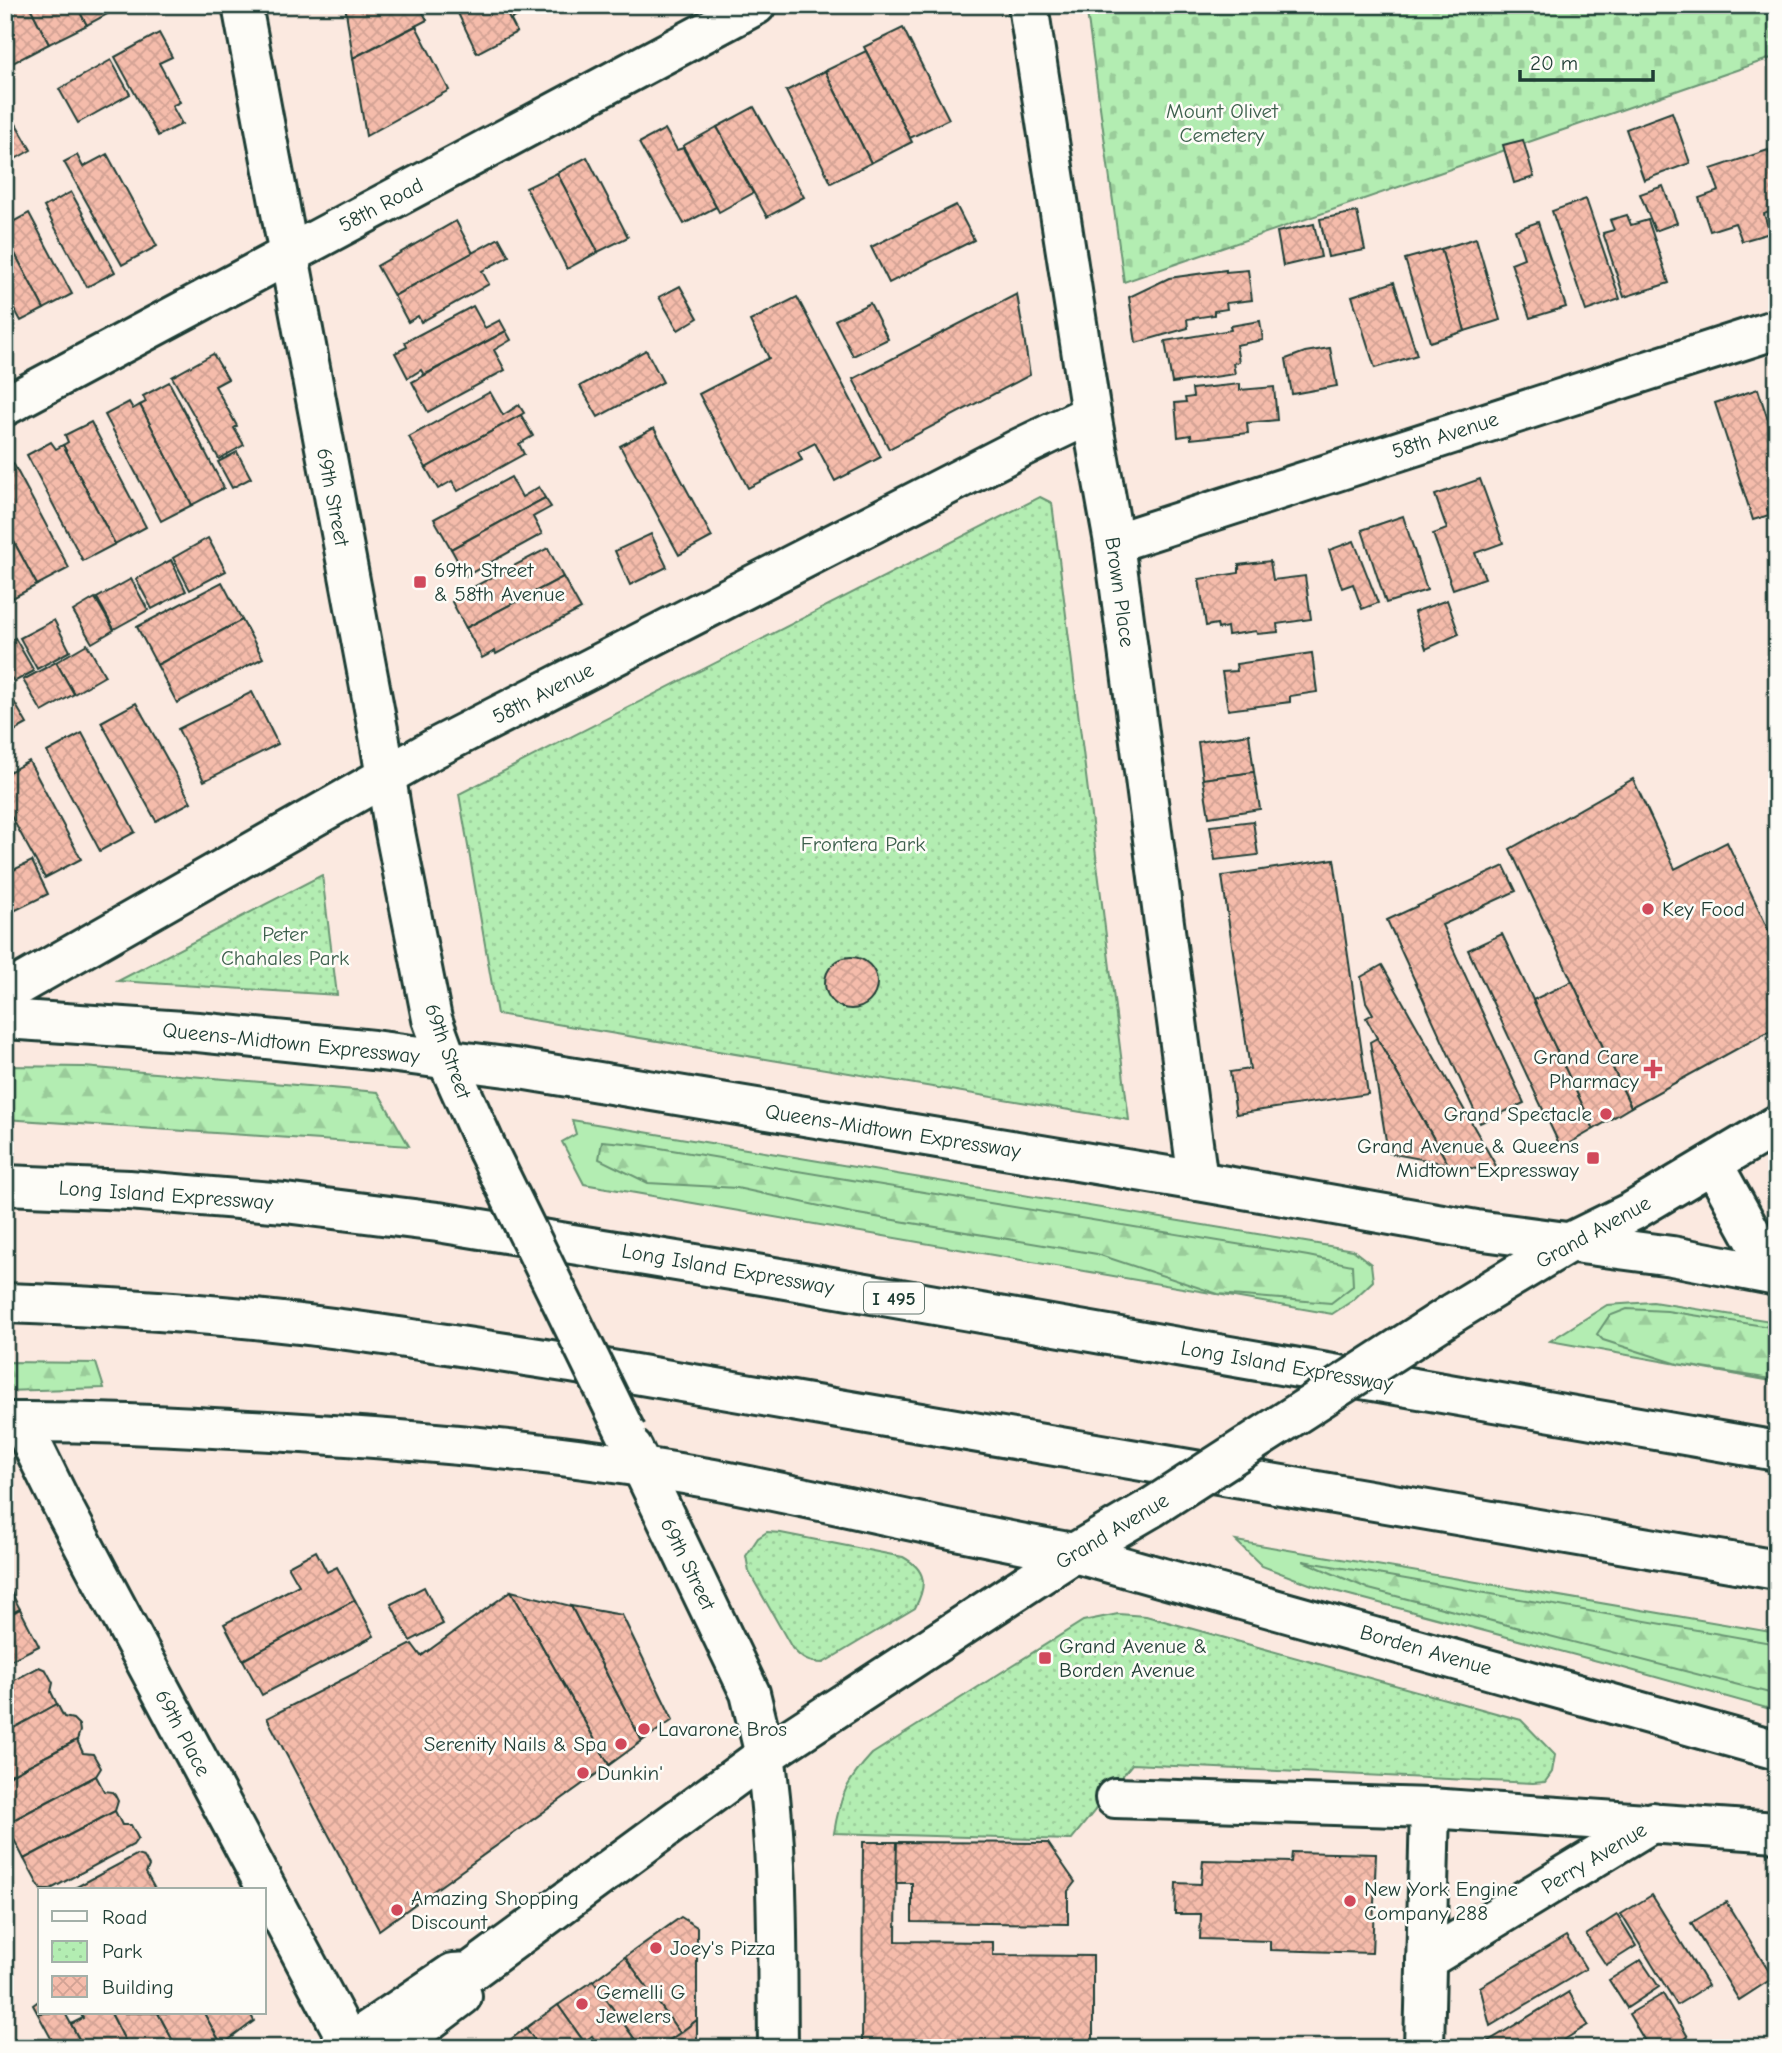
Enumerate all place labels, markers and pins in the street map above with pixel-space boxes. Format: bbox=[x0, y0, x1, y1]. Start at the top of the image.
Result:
place label: 69th Street & 58th Avenue bbox=[434, 558, 565, 606]
marker: 69th Street & 58th Avenue bbox=[412, 574, 428, 590]
place label: Key Food bbox=[1662, 897, 1745, 921]
marker: Key Food bbox=[1640, 901, 1656, 917]
place label: Grand Care Pharmacy bbox=[1533, 1045, 1640, 1093]
marker: Grand Care Pharmacy bbox=[1645, 1061, 1661, 1077]
place label: Grand Spectacle bbox=[1444, 1102, 1592, 1126]
marker: Grand Spectacle bbox=[1598, 1106, 1614, 1122]
place label: Grand Avenue & Queens Midtown Expressway bbox=[1357, 1134, 1580, 1182]
marker: Grand Avenue & Queens Midtown Expressway bbox=[1585, 1150, 1601, 1166]
place label: Grand Avenue & Borden Avenue bbox=[1059, 1634, 1207, 1682]
marker: Grand Avenue & Borden Avenue bbox=[1037, 1650, 1053, 1666]
place label: Lavarone Bros bbox=[658, 1717, 787, 1741]
marker: Lavarone Bros bbox=[636, 1721, 652, 1737]
place label: Serenity Nails & Spa bbox=[424, 1732, 607, 1756]
marker: Serenity Nails & Spa bbox=[613, 1736, 629, 1752]
place label: Dunkin' bbox=[597, 1761, 663, 1785]
marker: Dunkin' bbox=[575, 1765, 591, 1781]
place label: New York Engine Company 288 bbox=[1364, 1877, 1518, 1925]
place label: Amazing Shopping Discount bbox=[411, 1886, 579, 1934]
marker: New York Engine Company 288 bbox=[1342, 1893, 1358, 1909]
marker: Amazing Shopping Discount bbox=[389, 1902, 405, 1918]
place label: Joey's Pizza bbox=[670, 1936, 776, 1960]
marker: Joey's Pizza bbox=[648, 1940, 664, 1956]
place label: Gemelli G Jewelers bbox=[596, 1980, 685, 2028]
marker: Gemelli G Jewelers bbox=[574, 1996, 590, 2012]

